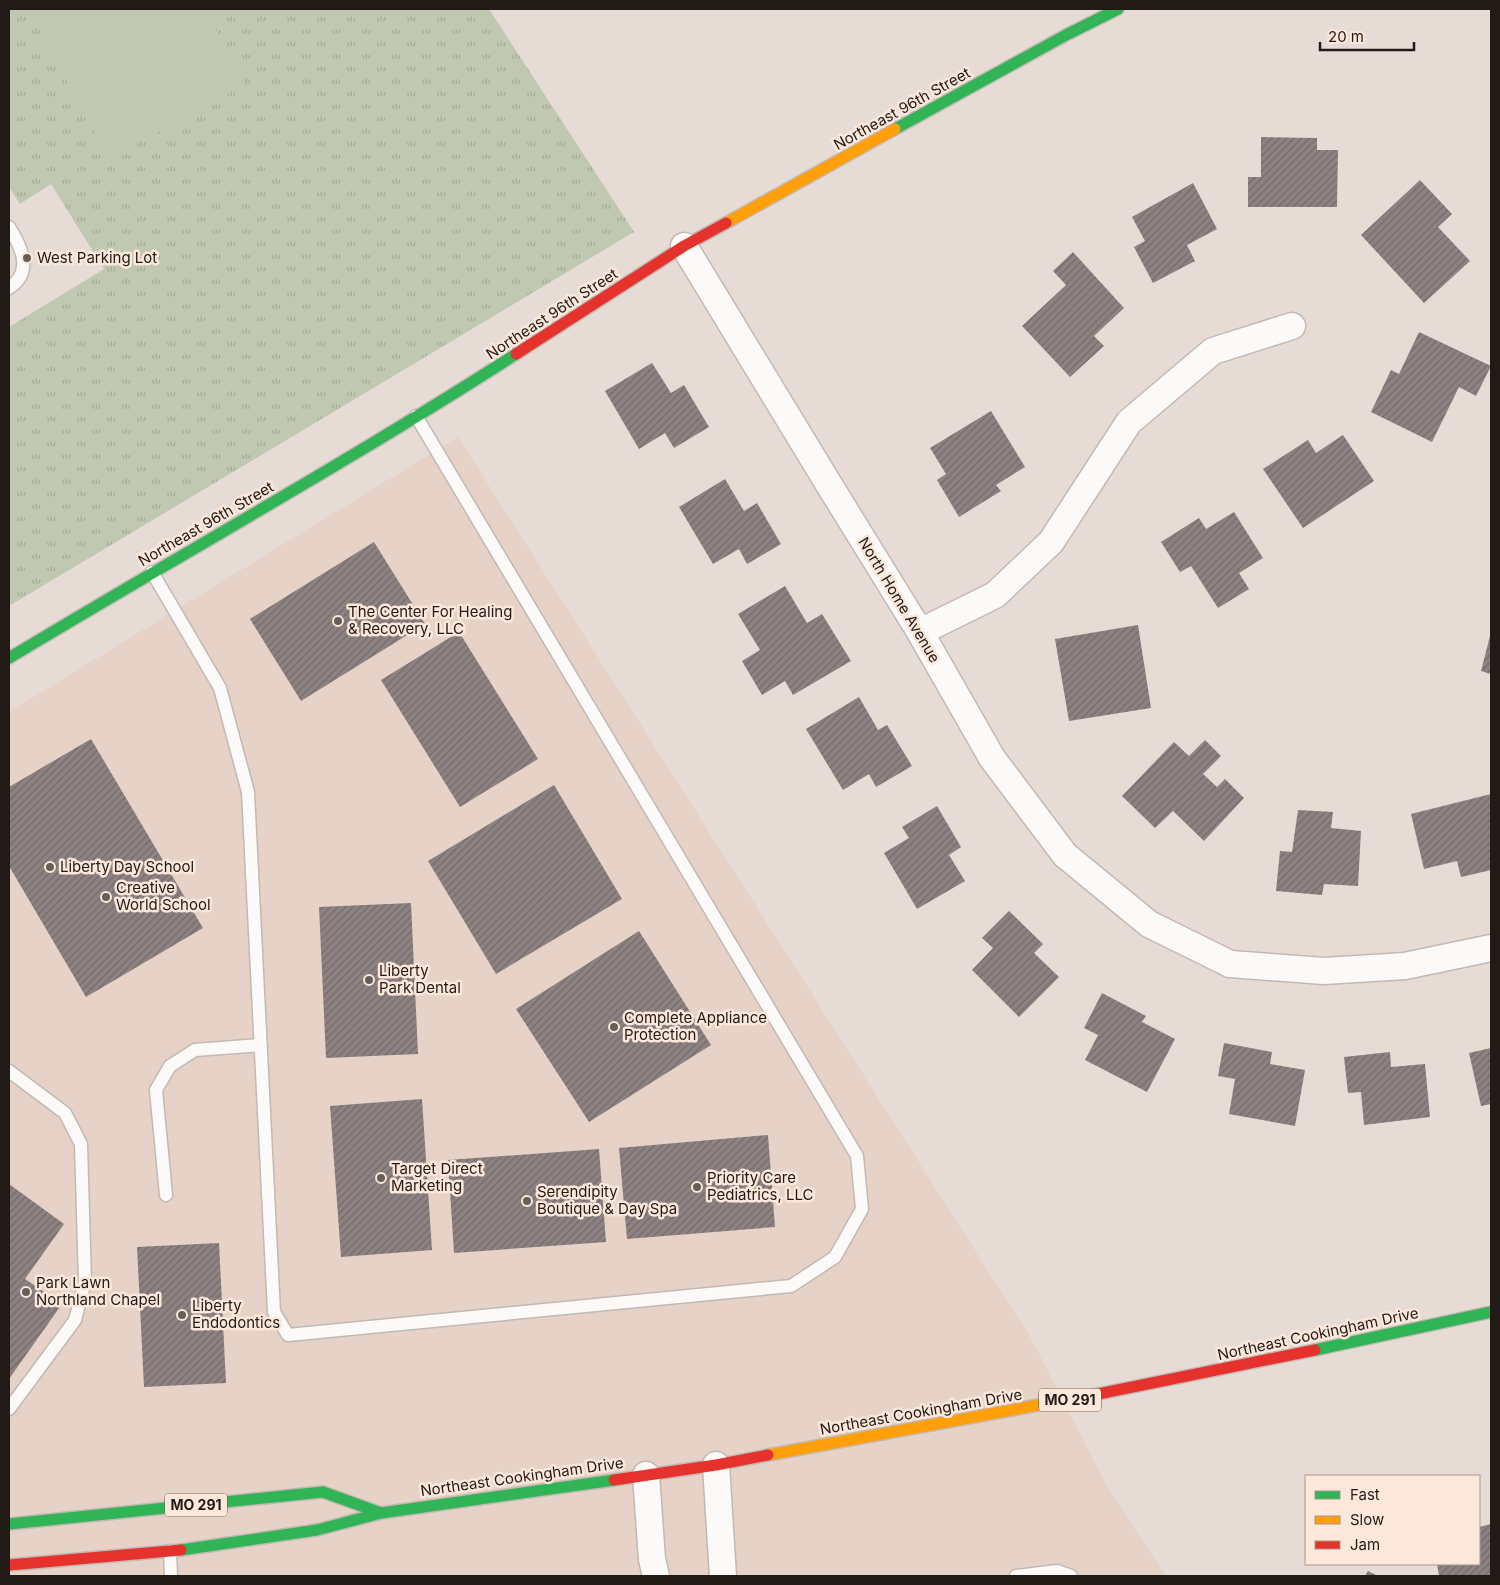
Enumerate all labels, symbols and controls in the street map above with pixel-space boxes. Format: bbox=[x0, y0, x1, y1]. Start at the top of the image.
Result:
scale bar bbox=[1320, 20, 1414, 52]
text: 20 m bbox=[1328, 27, 1364, 46]
street label: Northeast 96th Street bbox=[830, 63, 973, 154]
place label: West Parking Lot bbox=[37, 248, 157, 267]
marker: West Parking Lot bbox=[21, 252, 33, 264]
street label: Northeast 96th Street bbox=[482, 264, 621, 363]
street label: Northeast 96th Street bbox=[135, 477, 277, 570]
street label: North Home Avenue bbox=[854, 534, 944, 666]
place label: The Center For Healing & Recovery, LLC bbox=[348, 602, 512, 638]
marker: The Center For Healing & Recovery, LLC bbox=[332, 615, 344, 627]
place label: Liberty Day School bbox=[60, 857, 194, 876]
marker: Liberty Day School bbox=[44, 861, 56, 873]
place label: Creative World School bbox=[116, 878, 211, 914]
marker: Creative World School bbox=[100, 891, 112, 903]
place label: Liberty Park Dental bbox=[379, 961, 461, 997]
marker: Liberty Park Dental bbox=[363, 974, 375, 986]
place label: Complete Appliance Protection bbox=[624, 1008, 767, 1044]
marker: Complete Appliance Protection bbox=[608, 1021, 620, 1033]
place label: Target Direct Marketing bbox=[391, 1159, 483, 1195]
place label: Priority Care Pediatrics, LLC bbox=[707, 1168, 813, 1204]
marker: Target Direct Marketing bbox=[375, 1172, 387, 1184]
marker: Priority Care Pediatrics, LLC bbox=[691, 1181, 703, 1193]
place label: Serendipity Boutique & Day Spa bbox=[537, 1182, 677, 1218]
marker: Serendipity Boutique & Day Spa bbox=[521, 1195, 533, 1207]
place label: Park Lawn Northland Chapel bbox=[36, 1273, 160, 1309]
marker: Park Lawn Northland Chapel bbox=[20, 1286, 32, 1298]
place label: Liberty Endodontics bbox=[192, 1296, 280, 1332]
street label: Northeast Cookingham Drive bbox=[1216, 1303, 1420, 1364]
marker: Liberty Endodontics bbox=[176, 1309, 188, 1321]
street label: Northeast Cookingham Drive bbox=[818, 1384, 1024, 1439]
road number: MO 291 bbox=[1039, 1388, 1101, 1412]
street label: Northeast Cookingham Drive bbox=[419, 1453, 625, 1500]
legend bbox=[1305, 1475, 1480, 1565]
text: Fast bbox=[1350, 1485, 1380, 1504]
road number: MO 291 bbox=[165, 1494, 227, 1516]
text: Slow bbox=[1350, 1510, 1384, 1529]
text: Jam bbox=[1350, 1535, 1380, 1554]

